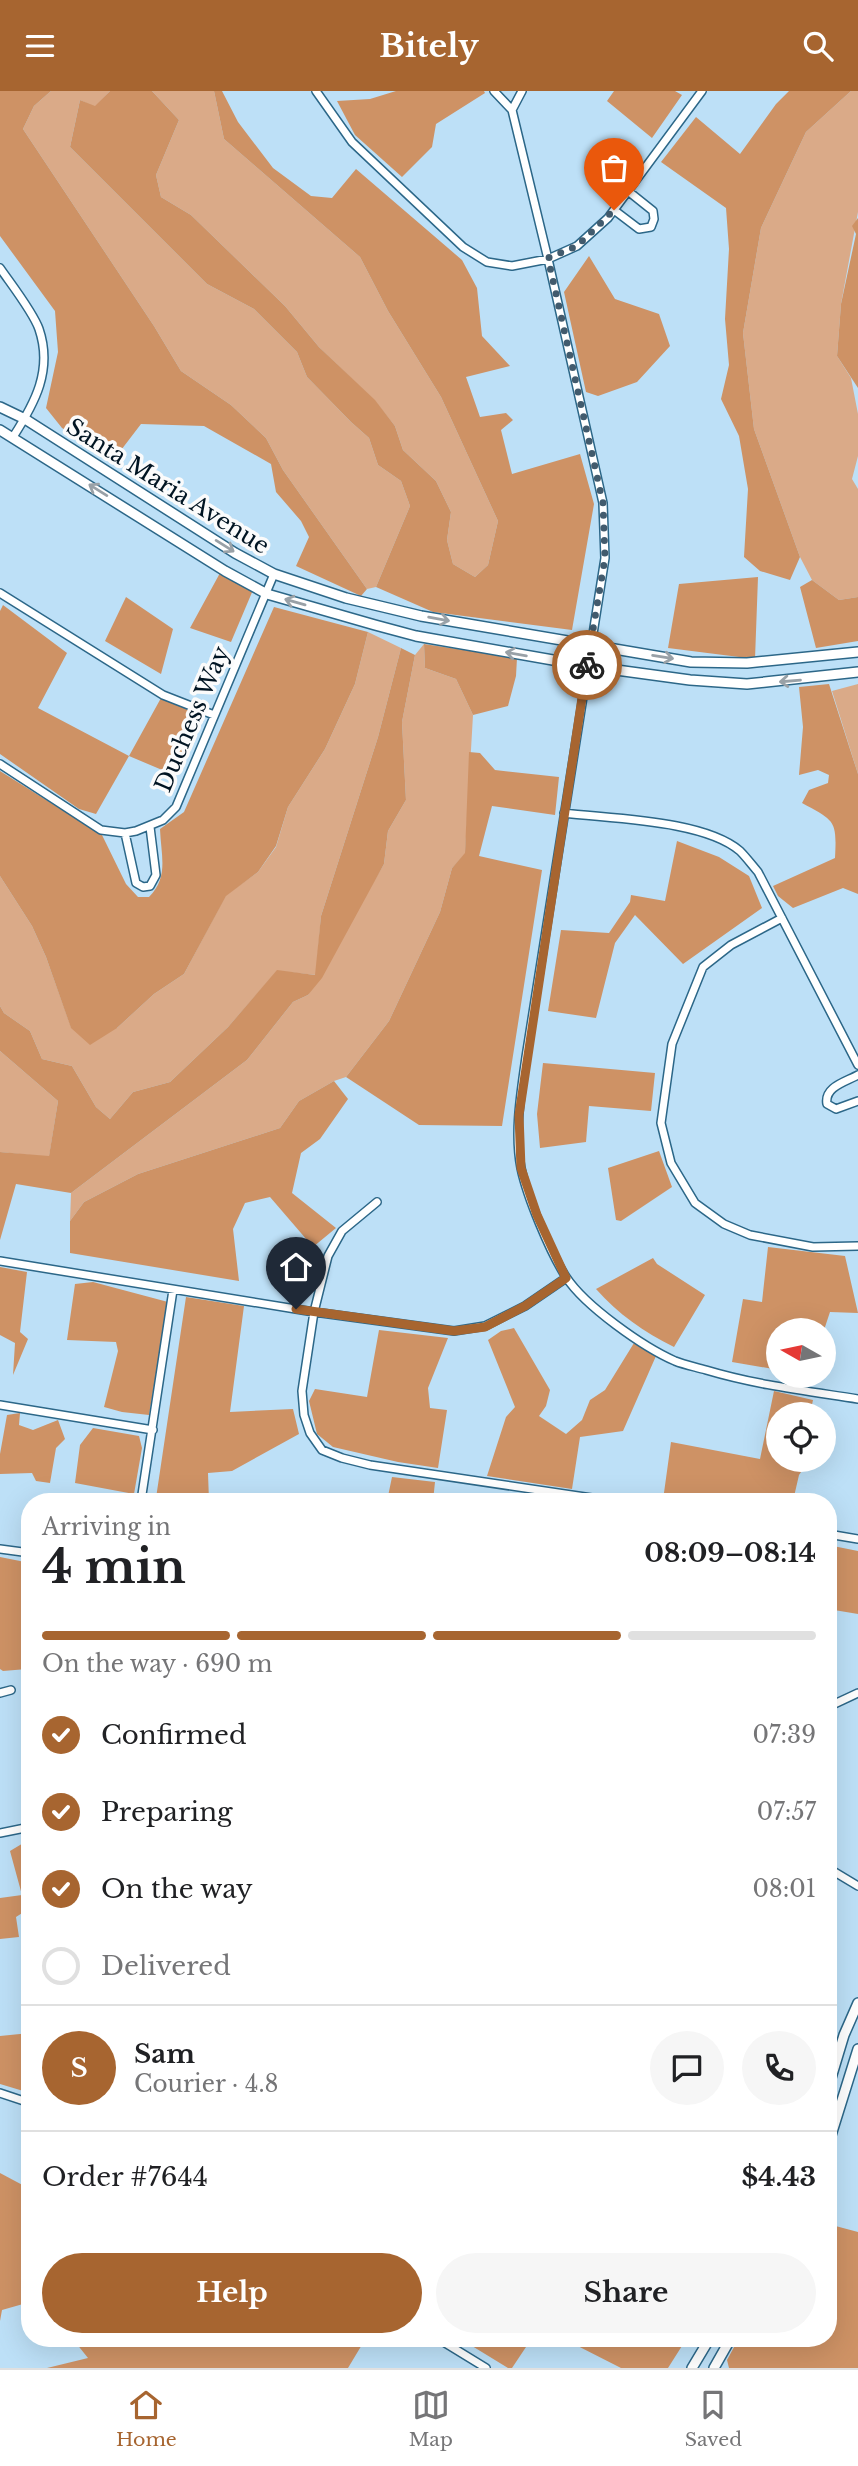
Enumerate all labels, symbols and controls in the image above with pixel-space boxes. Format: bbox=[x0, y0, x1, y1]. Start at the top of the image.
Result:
text: Bitely bbox=[379, 26, 479, 66]
icon: menu bbox=[21, 27, 59, 65]
icon: search bbox=[799, 27, 837, 65]
pin bbox=[584, 138, 644, 210]
icon: bag bbox=[595, 149, 633, 187]
street label: Santa Maria Avenue bbox=[62, 412, 274, 560]
one-way arrow bbox=[88, 483, 108, 497]
one-way arrow bbox=[214, 540, 234, 554]
one-way arrow bbox=[284, 594, 306, 607]
one-way arrow bbox=[427, 613, 450, 626]
courier bbox=[552, 630, 622, 700]
street label: Duchess Way bbox=[149, 642, 235, 796]
icon: bike bbox=[568, 646, 606, 684]
one-way arrow bbox=[505, 647, 528, 660]
one-way arrow bbox=[651, 651, 674, 664]
one-way arrow bbox=[780, 675, 802, 688]
pin bbox=[266, 1237, 326, 1309]
icon: home bbox=[277, 1248, 315, 1286]
north arrow bbox=[766, 1318, 836, 1388]
map controls bbox=[766, 1318, 836, 1472]
button: locate bbox=[766, 1402, 836, 1472]
text: Arriving in bbox=[42, 1513, 171, 1541]
text: 08:09–08:14 bbox=[644, 1537, 816, 1569]
text: 4 min bbox=[42, 1538, 186, 1595]
text: On the way · 690 m bbox=[42, 1650, 273, 1678]
icon: check bbox=[42, 1716, 80, 1754]
text: Confirmed bbox=[101, 1719, 246, 1751]
text: 07:39 bbox=[753, 1721, 816, 1749]
icon: check bbox=[42, 1793, 80, 1831]
text: Preparing bbox=[101, 1796, 233, 1828]
text: 07:57 bbox=[757, 1798, 816, 1826]
icon: check bbox=[42, 1870, 80, 1908]
text: On the way bbox=[101, 1873, 253, 1905]
text: 08:01 bbox=[752, 1875, 816, 1903]
text: Delivered bbox=[101, 1950, 231, 1982]
button: chat bbox=[650, 2031, 724, 2105]
button: phone bbox=[742, 2031, 816, 2105]
text: Sam bbox=[134, 2038, 195, 2070]
text: S bbox=[70, 2052, 88, 2084]
text: Courier · 4.8 bbox=[134, 2070, 279, 2098]
text: Order #7644 bbox=[42, 2161, 208, 2193]
text: $4.43 bbox=[741, 2161, 816, 2193]
button: Help bbox=[42, 2253, 422, 2333]
button: Share bbox=[436, 2253, 816, 2333]
tab: Home bbox=[116, 2386, 177, 2451]
tab: Map bbox=[409, 2386, 453, 2451]
tab: Saved bbox=[685, 2386, 742, 2451]

